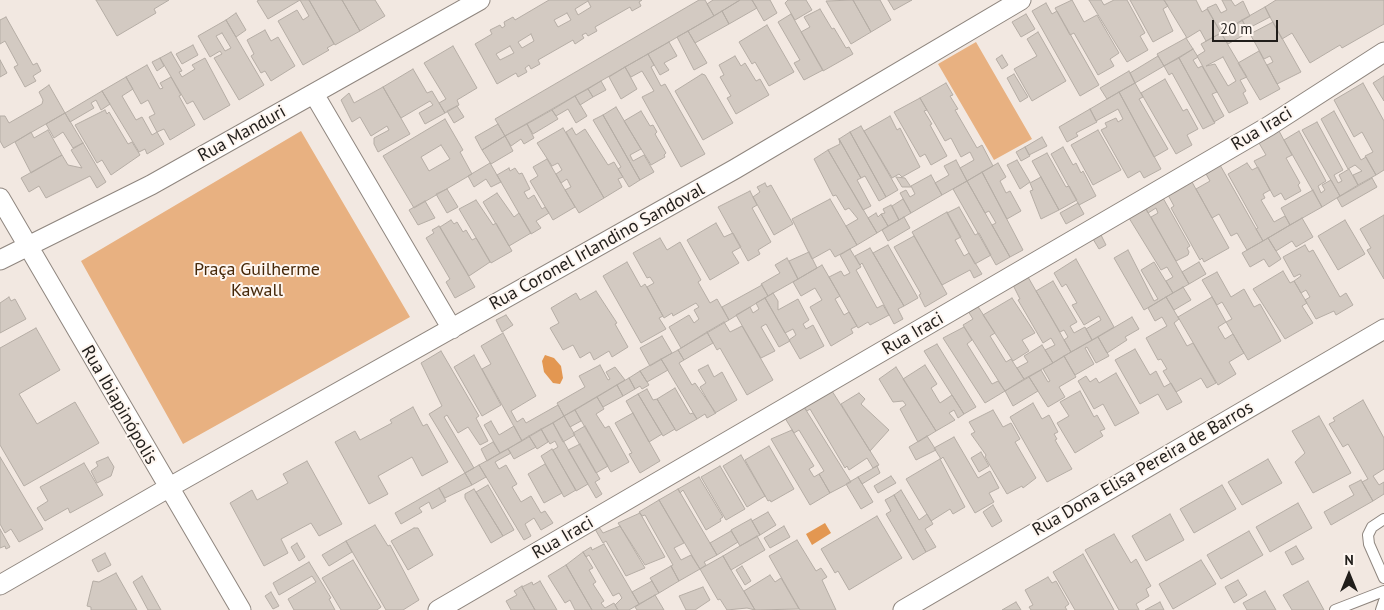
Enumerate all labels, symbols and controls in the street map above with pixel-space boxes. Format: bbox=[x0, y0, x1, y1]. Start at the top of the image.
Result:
scale bar bbox=[1214, 10, 1280, 42]
text: 20 m bbox=[1220, 19, 1253, 38]
street label: Rua Manduri bbox=[194, 101, 290, 167]
street label: Rua Iraci bbox=[1228, 102, 1296, 156]
street label: Rua Coronel Irlandino Sandoval bbox=[486, 179, 708, 315]
park label: Praça Guilherme Kawall bbox=[194, 259, 320, 302]
street label: Rua Iraci bbox=[879, 308, 947, 360]
street label: Rua Ibiapinópolis bbox=[76, 342, 162, 468]
street label: Rua Dona Elisa Pereira de Barros bbox=[1029, 397, 1257, 541]
street label: Rua Iraci bbox=[529, 512, 597, 564]
north arrow bbox=[1324, 550, 1374, 600]
text: N bbox=[1344, 551, 1354, 569]

